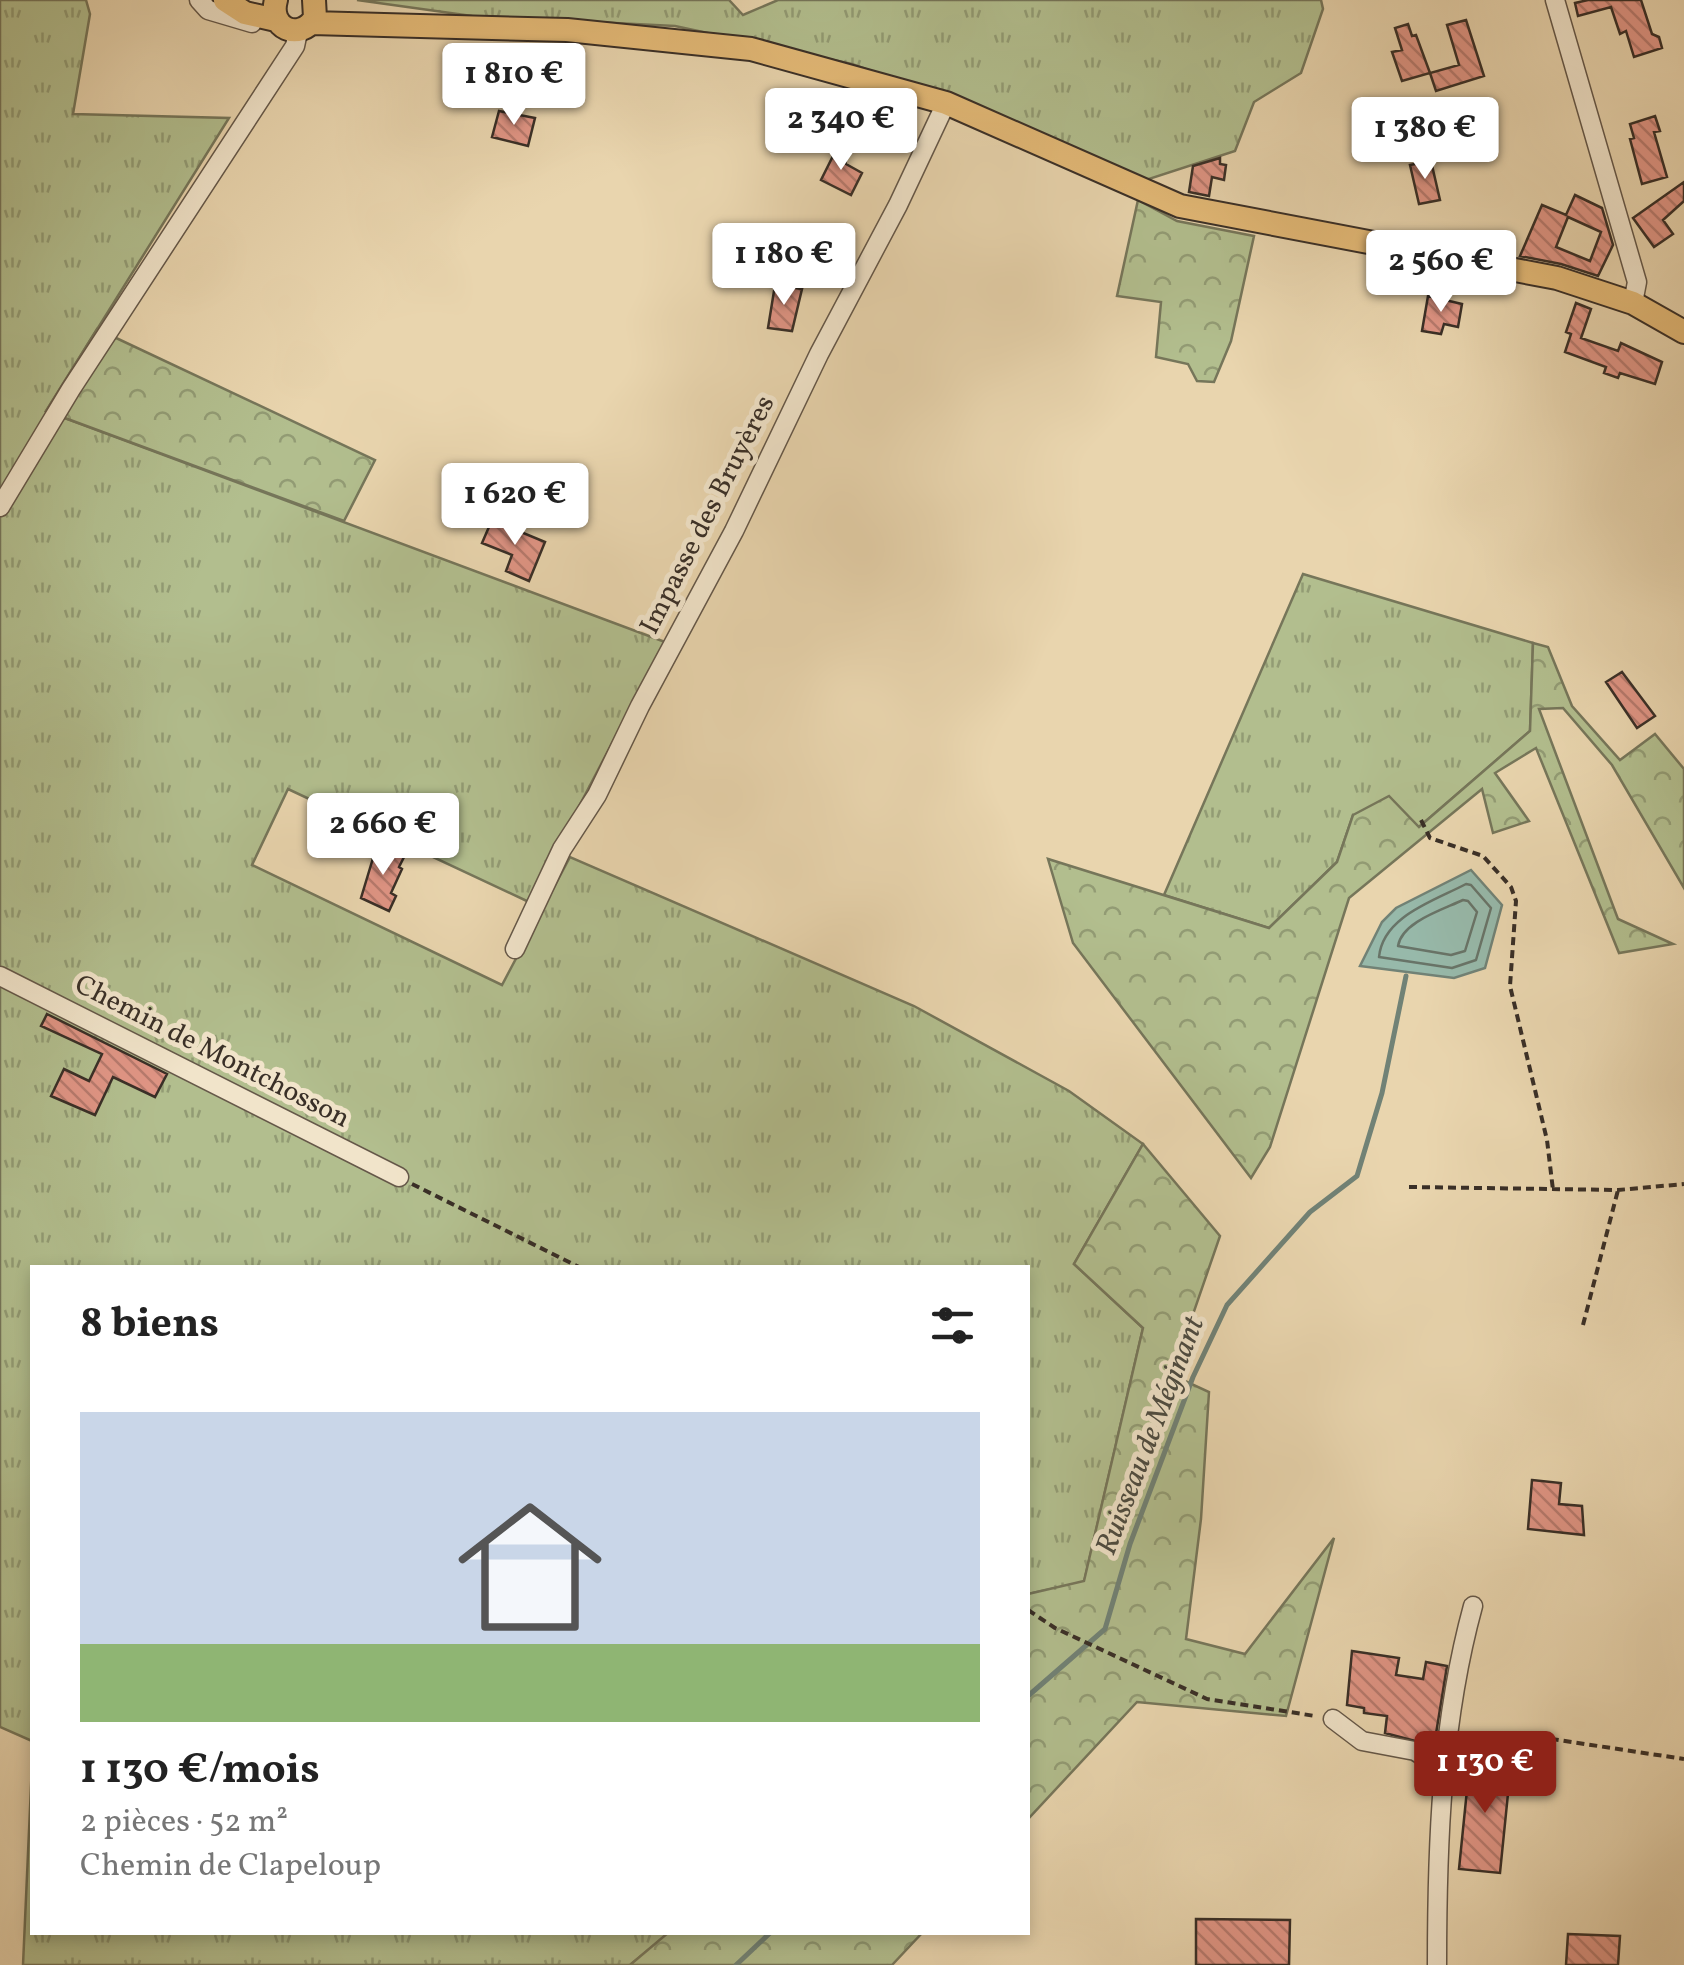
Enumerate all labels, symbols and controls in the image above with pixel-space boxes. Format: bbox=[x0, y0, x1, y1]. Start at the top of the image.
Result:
pin: 1 810 € bbox=[422, 43, 606, 128]
text: 1 810 € bbox=[464, 53, 564, 97]
pin: 2 340 € bbox=[749, 88, 933, 173]
pin: 1 380 € bbox=[1333, 97, 1517, 182]
text: 2 340 € bbox=[787, 98, 895, 142]
text: 1 380 € bbox=[1374, 107, 1476, 151]
pin: 1 180 € bbox=[692, 223, 876, 308]
pin: 2 560 € bbox=[1349, 230, 1533, 315]
text: 1 180 € bbox=[734, 233, 834, 277]
text: 2 560 € bbox=[1388, 240, 1494, 284]
street label: Impasse des Bruyères bbox=[631, 389, 785, 641]
pin: 1 620 € bbox=[423, 463, 607, 548]
text: 1 620 € bbox=[463, 473, 567, 517]
pin: 2 660 € bbox=[291, 793, 475, 878]
text: 2 660 € bbox=[329, 803, 437, 847]
street label: Chemin de Montchosson bbox=[68, 966, 356, 1138]
text: 8 biens bbox=[80, 1296, 219, 1355]
icon: filters bbox=[925, 1298, 980, 1353]
water label: Ruisseau de Méginant bbox=[1086, 1310, 1216, 1561]
icon: home bbox=[440, 1477, 620, 1657]
pin: 1 130 € bbox=[1393, 1731, 1577, 1816]
text: 1 130 € bbox=[1436, 1741, 1534, 1785]
text: 1 130 €/mois bbox=[80, 1742, 320, 1801]
text: 2 pièces · 52 m² bbox=[80, 1801, 288, 1845]
text: Chemin de Clapeloup bbox=[80, 1845, 381, 1889]

